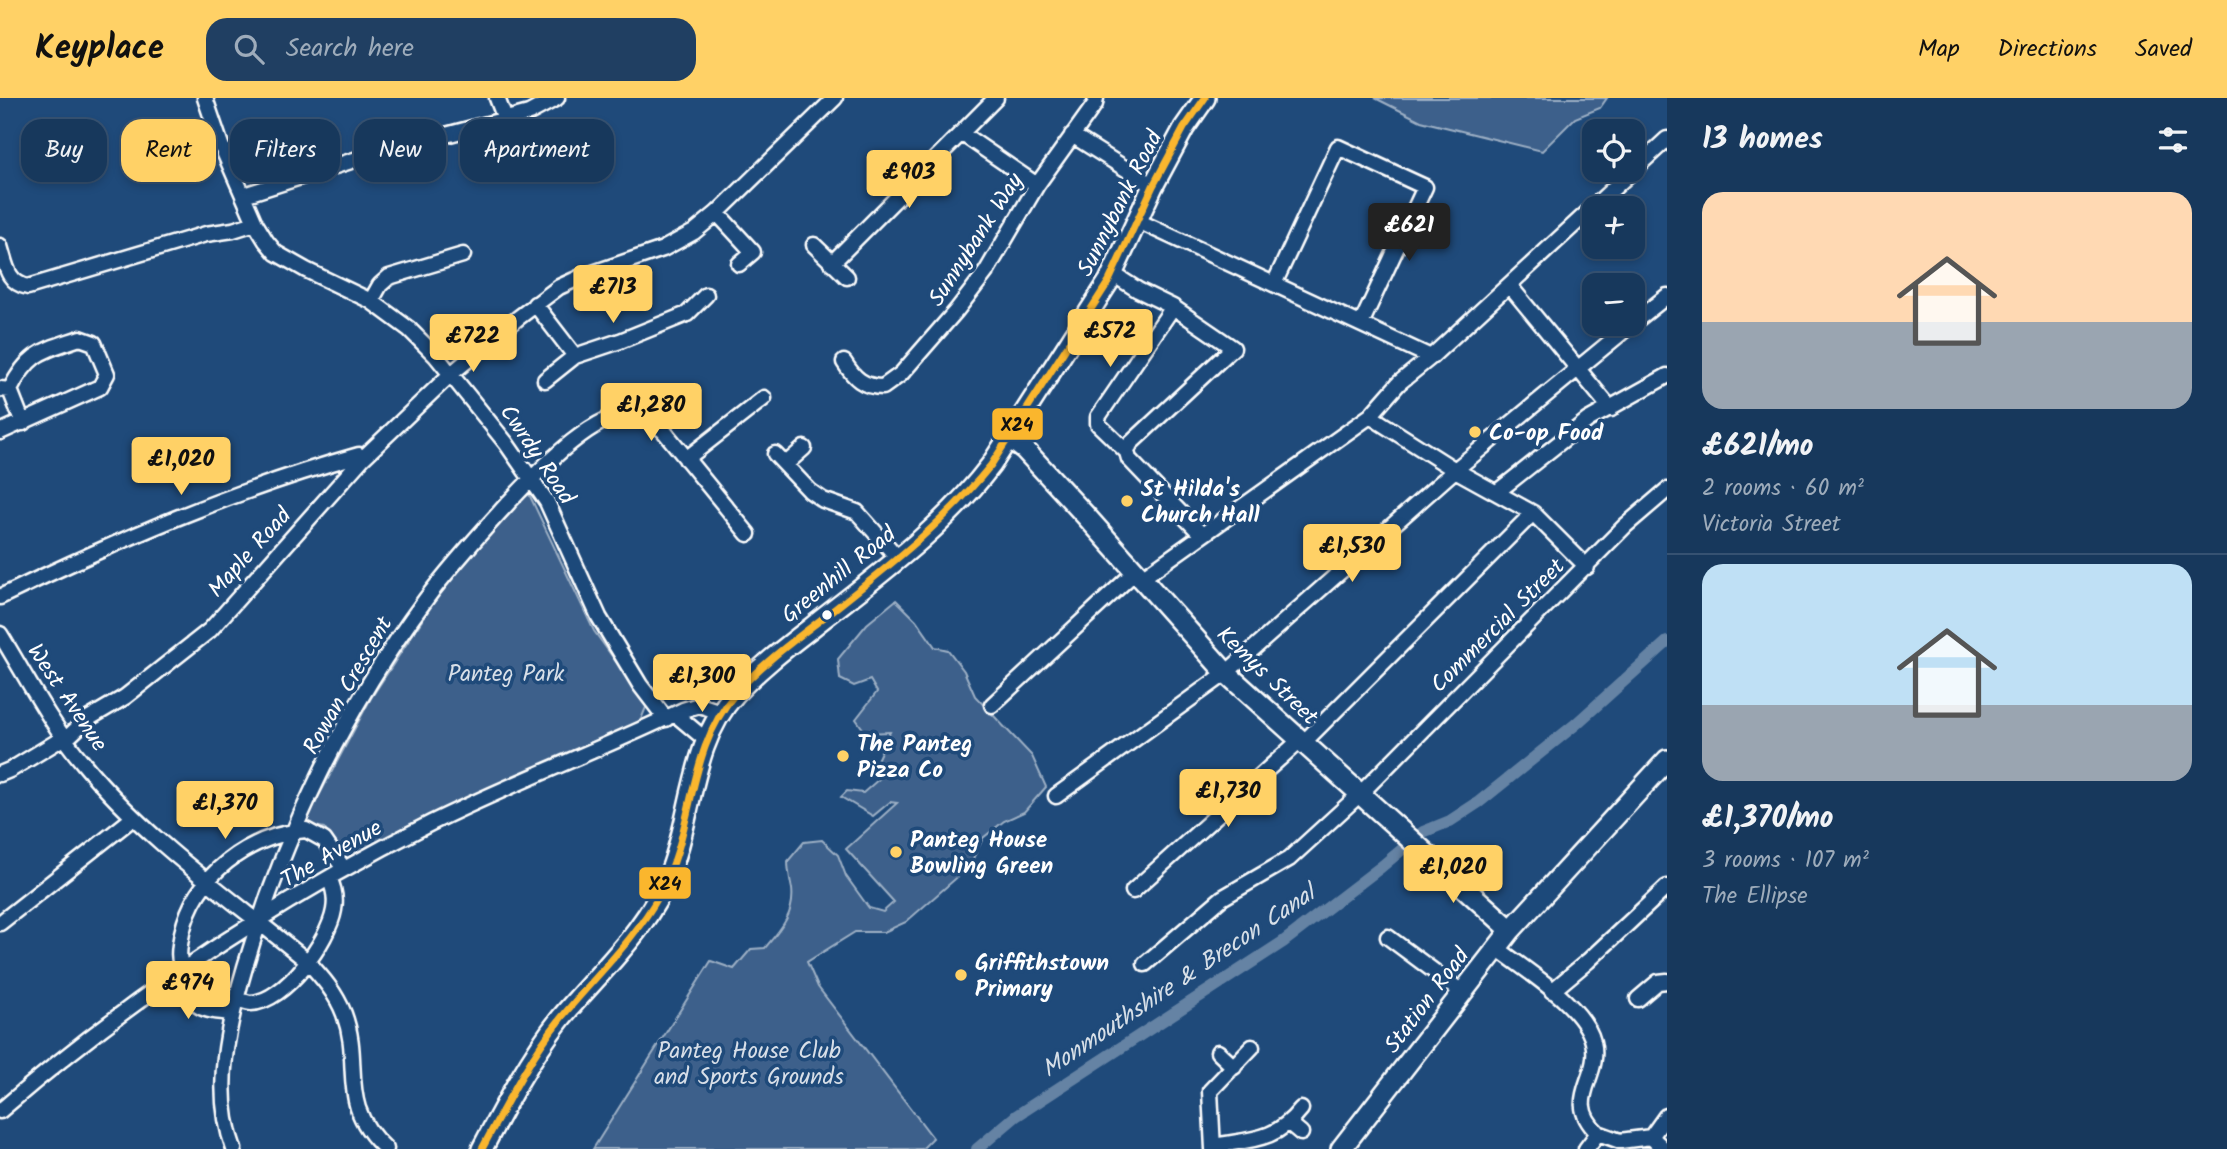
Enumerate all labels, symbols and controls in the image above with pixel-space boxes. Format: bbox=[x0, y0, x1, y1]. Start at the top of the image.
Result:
search box bbox=[206, 18, 696, 81]
text: Keyplace bbox=[35, 23, 164, 76]
text: Search here bbox=[286, 28, 414, 70]
icon: search bbox=[230, 30, 268, 68]
text: Map bbox=[1918, 30, 1960, 69]
text: Directions bbox=[1998, 30, 2097, 69]
text: Saved bbox=[2135, 30, 2192, 69]
text: 13 homes bbox=[1702, 116, 1823, 164]
chip: Buy bbox=[21, 119, 107, 182]
chip: Rent bbox=[121, 119, 216, 182]
chip: Filters bbox=[230, 119, 340, 182]
chip: New bbox=[354, 119, 446, 182]
chip: Apartment bbox=[460, 119, 614, 182]
map controls bbox=[1582, 119, 1645, 336]
button: locate bbox=[1582, 119, 1645, 182]
icon: filters bbox=[2154, 121, 2192, 159]
street label: Sunnybank Road bbox=[1068, 124, 1173, 283]
pin: £903 bbox=[868, 150, 950, 210]
text: £903 bbox=[883, 155, 935, 191]
street label: Sunnybank Way bbox=[920, 166, 1034, 314]
button: + bbox=[1582, 196, 1645, 259]
pin: £621 bbox=[1368, 204, 1450, 263]
text: £621 bbox=[1384, 208, 1434, 244]
icon: home bbox=[1884, 238, 2010, 364]
pin: £713 bbox=[572, 266, 654, 325]
text: £713 bbox=[589, 270, 637, 306]
button: − bbox=[1582, 273, 1645, 336]
pin: £572 bbox=[1069, 310, 1151, 369]
pin: £722 bbox=[432, 314, 514, 374]
text: £572 bbox=[1084, 314, 1136, 350]
text: £722 bbox=[446, 319, 500, 355]
pin: £1,280 bbox=[594, 384, 708, 443]
text: £1,280 bbox=[617, 388, 685, 424]
street label: Cwrdy Road bbox=[489, 398, 584, 513]
line badge: X24 bbox=[991, 407, 1044, 441]
text: X24 bbox=[1000, 411, 1034, 441]
place label: Co-op Food bbox=[1489, 416, 1604, 452]
text: £621/mo bbox=[1702, 423, 1813, 471]
marker: Co-op Food bbox=[1467, 424, 1483, 440]
pin: £1,020 bbox=[124, 438, 238, 497]
text: £1,020 bbox=[148, 442, 214, 478]
text: 2 rooms · 60 m² bbox=[1702, 471, 1864, 507]
place label: St Hilda's Church Hall bbox=[1141, 472, 1261, 534]
marker: St Hilda's Church Hall bbox=[1119, 493, 1135, 509]
street label: Maple Road bbox=[200, 500, 301, 607]
text: Victoria Street bbox=[1702, 507, 1841, 543]
street label: Greenhill Road bbox=[774, 517, 905, 633]
pin: £1,530 bbox=[1295, 524, 1409, 584]
text: £1,530 bbox=[1319, 529, 1385, 565]
street label: Commercial Street bbox=[1423, 550, 1575, 702]
unlabelled marker bbox=[820, 608, 834, 622]
street label: Rowan Crescent bbox=[294, 609, 404, 762]
icon: home bbox=[1884, 610, 2010, 736]
street label: Kemys Street bbox=[1207, 618, 1327, 735]
street label: West Avenue bbox=[17, 637, 116, 760]
pin: £1,300 bbox=[645, 654, 759, 714]
park label: Panteg Park bbox=[448, 657, 565, 693]
text: £1,300 bbox=[669, 659, 735, 695]
place label: The Panteg Pizza Co bbox=[857, 727, 972, 789]
marker: The Panteg Pizza Co bbox=[835, 748, 851, 764]
pin: £1,730 bbox=[1171, 770, 1285, 829]
text: £1,730 bbox=[1195, 774, 1261, 810]
pin: £1,370 bbox=[168, 782, 282, 841]
text: £1,370 bbox=[192, 786, 258, 822]
text: £1,370/mo bbox=[1702, 795, 1834, 843]
street label: The Avenue bbox=[275, 811, 389, 898]
place label: Panteg House Bowling Green bbox=[910, 823, 1053, 885]
text: 3 rooms · 107 m² bbox=[1702, 843, 1869, 879]
marker: Panteg House Bowling Green bbox=[888, 844, 904, 860]
pin: £1,020 bbox=[1396, 846, 1510, 905]
text: £1,020 bbox=[1420, 850, 1486, 886]
line badge: X24 bbox=[638, 866, 692, 900]
text: X24 bbox=[648, 870, 682, 900]
water label: Monmouthshire & Brecon Canal bbox=[1034, 873, 1327, 1089]
text: The Ellipse bbox=[1702, 879, 1808, 915]
street label: Station Road bbox=[1376, 940, 1480, 1062]
place label: Griffithstown Primary bbox=[975, 946, 1109, 1008]
pin: £974 bbox=[147, 962, 229, 1021]
text: £974 bbox=[162, 966, 214, 1002]
marker: Griffithstown Primary bbox=[953, 967, 969, 983]
park label: Panteg House Club and Sports Grounds bbox=[654, 1034, 844, 1096]

